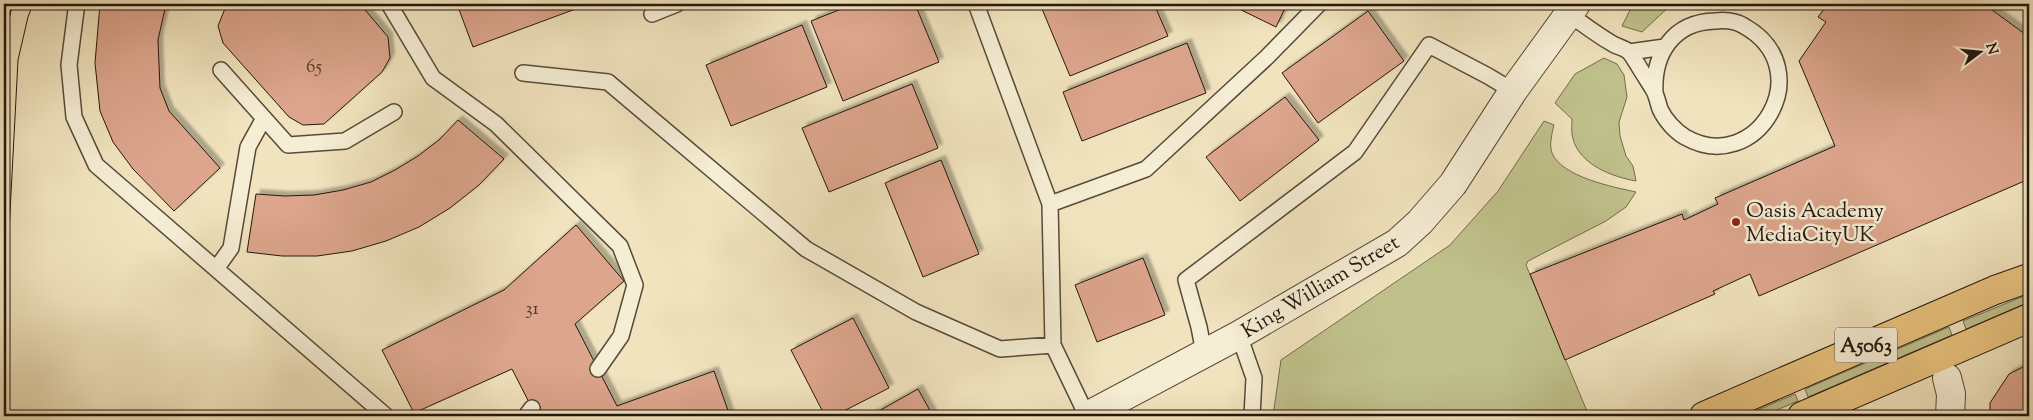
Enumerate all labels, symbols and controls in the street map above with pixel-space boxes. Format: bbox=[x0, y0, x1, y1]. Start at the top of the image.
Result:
north arrow bbox=[1956, 28, 2006, 78]
text: N bbox=[1979, 41, 2002, 57]
house number: 65 bbox=[306, 54, 322, 81]
place label: Oasis Academy MediaCityUK bbox=[1746, 197, 1885, 251]
marker: Oasis Academy MediaCityUK bbox=[1730, 216, 1742, 228]
street label: King William Street bbox=[1236, 229, 1406, 347]
house number: 31 bbox=[525, 296, 540, 323]
road number: A5063 bbox=[1835, 328, 1897, 362]

